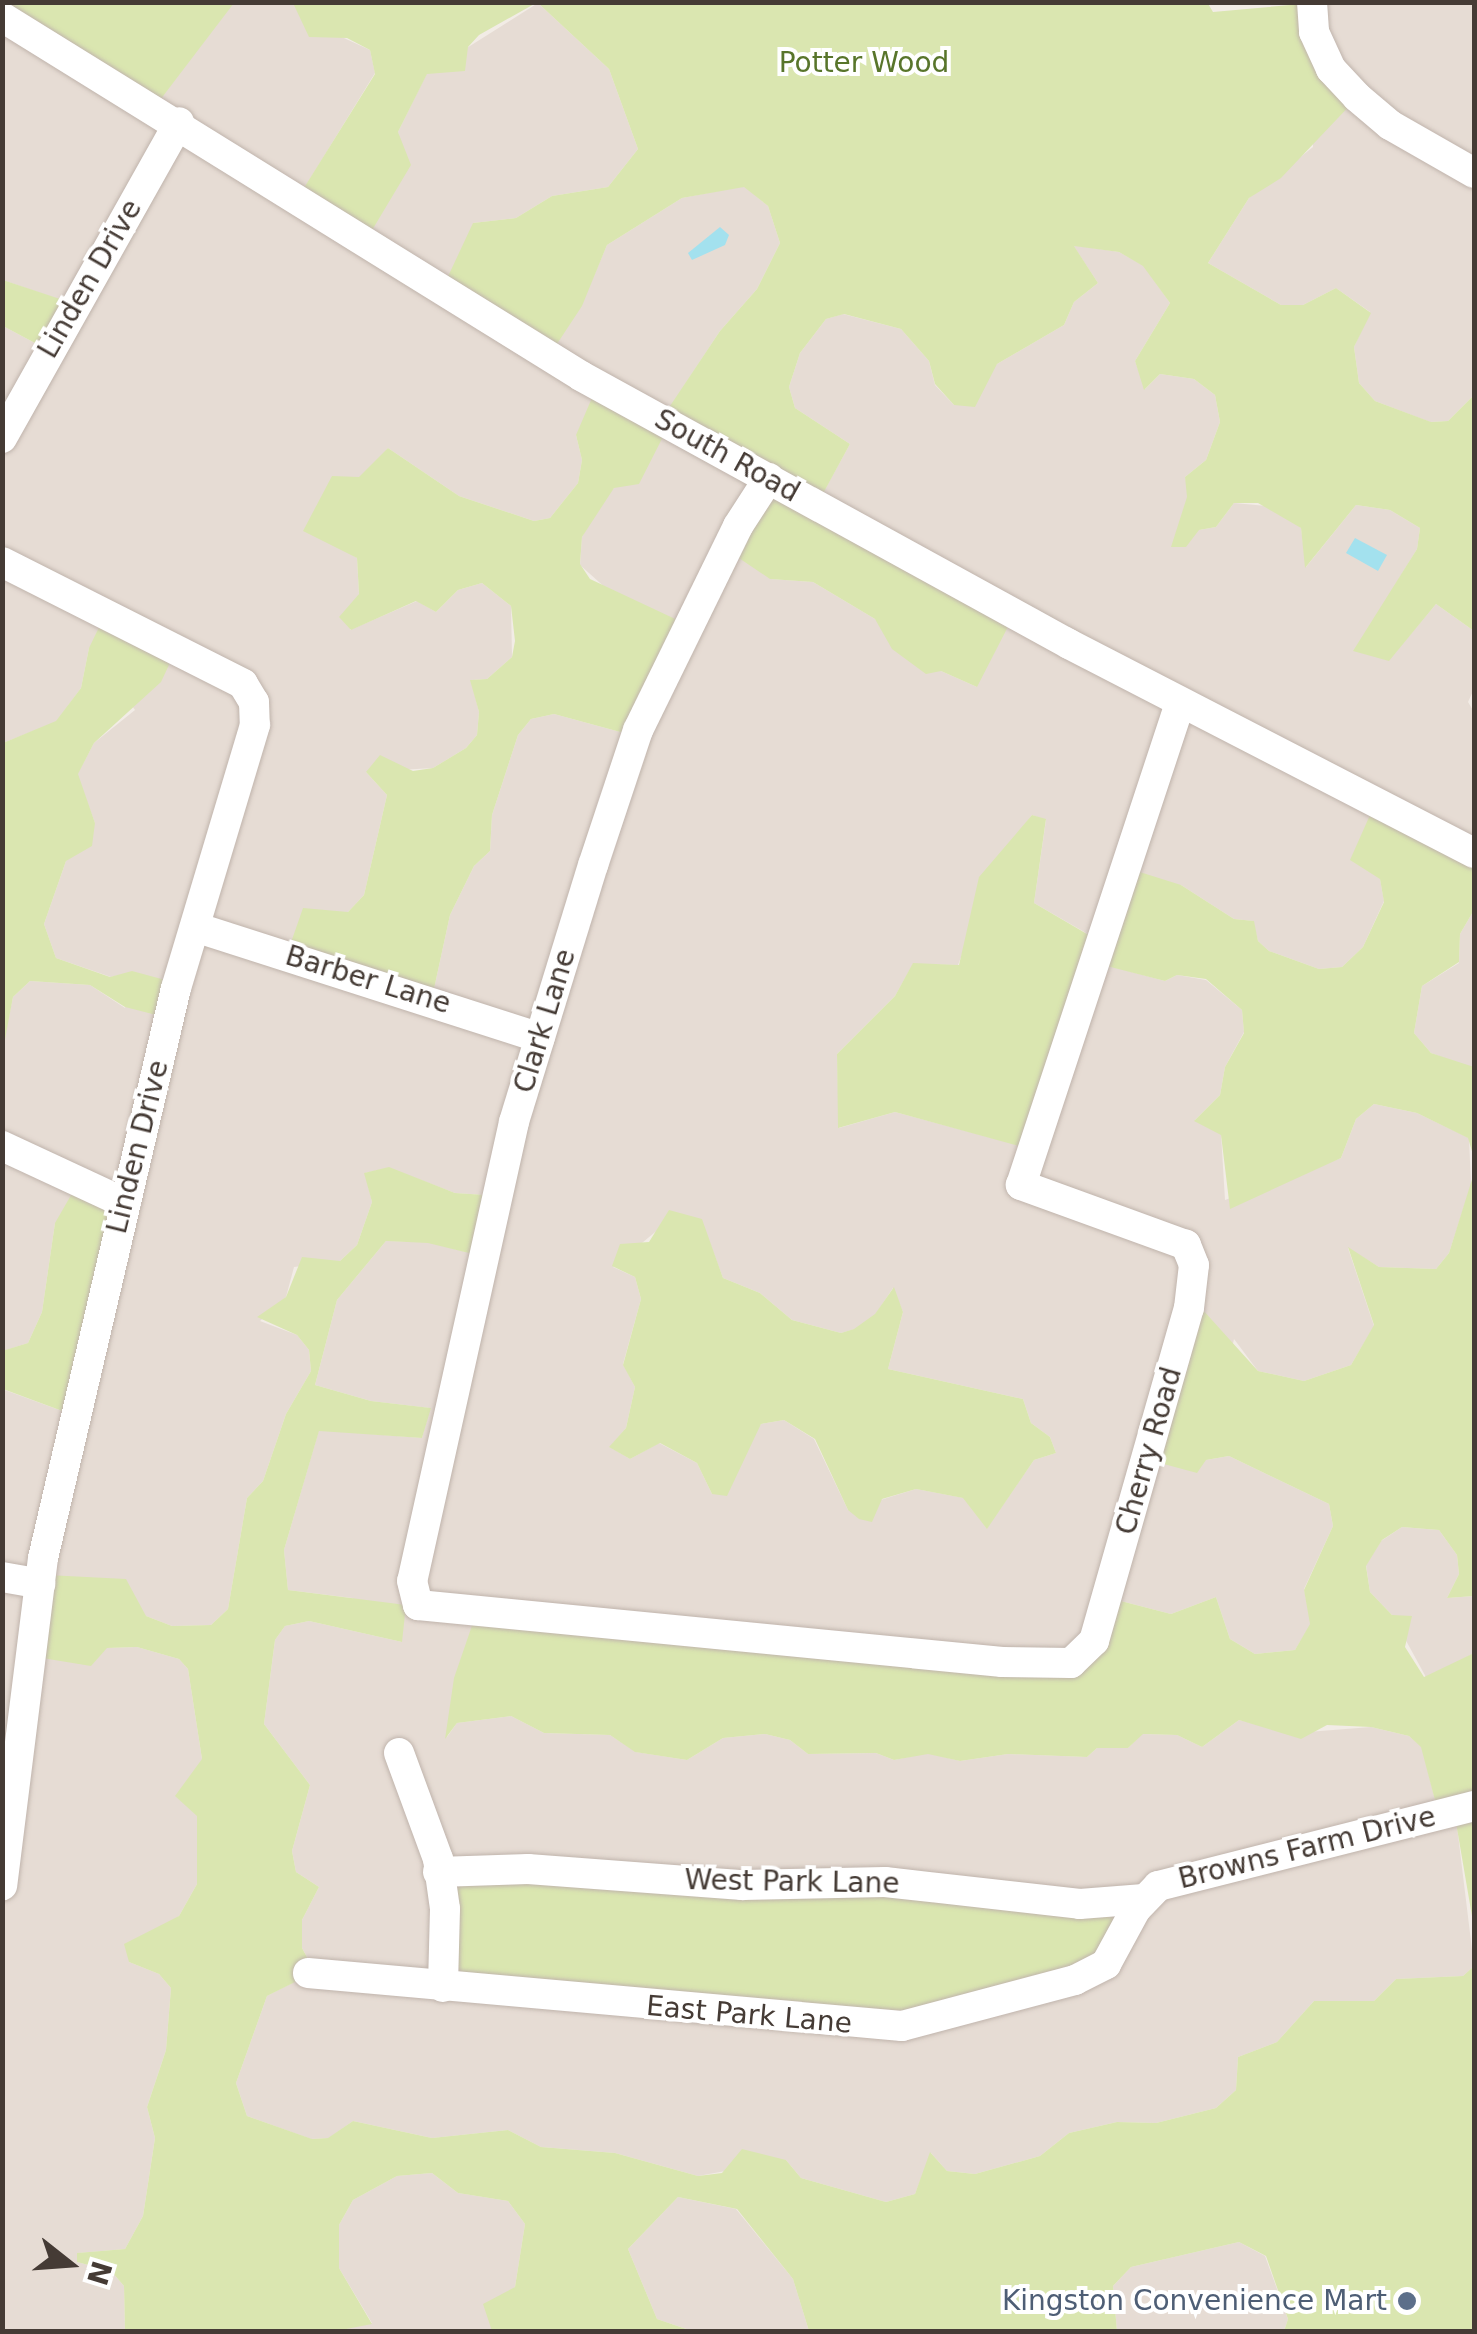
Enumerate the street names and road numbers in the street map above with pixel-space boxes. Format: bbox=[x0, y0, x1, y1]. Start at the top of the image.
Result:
street label: Linden Drive bbox=[31, 194, 149, 364]
street label: South Road bbox=[649, 402, 805, 510]
street label: Barber Lane bbox=[281, 939, 455, 1021]
street label: Clark Lane bbox=[507, 945, 583, 1097]
street label: Linden Drive bbox=[100, 1057, 176, 1237]
street label: Cherry Road bbox=[1109, 1363, 1189, 1539]
street label: Browns Farm Drive bbox=[1175, 1800, 1439, 1896]
street label: West Park Lane bbox=[684, 1863, 900, 1901]
street label: East Park Lane bbox=[645, 1989, 853, 2041]

